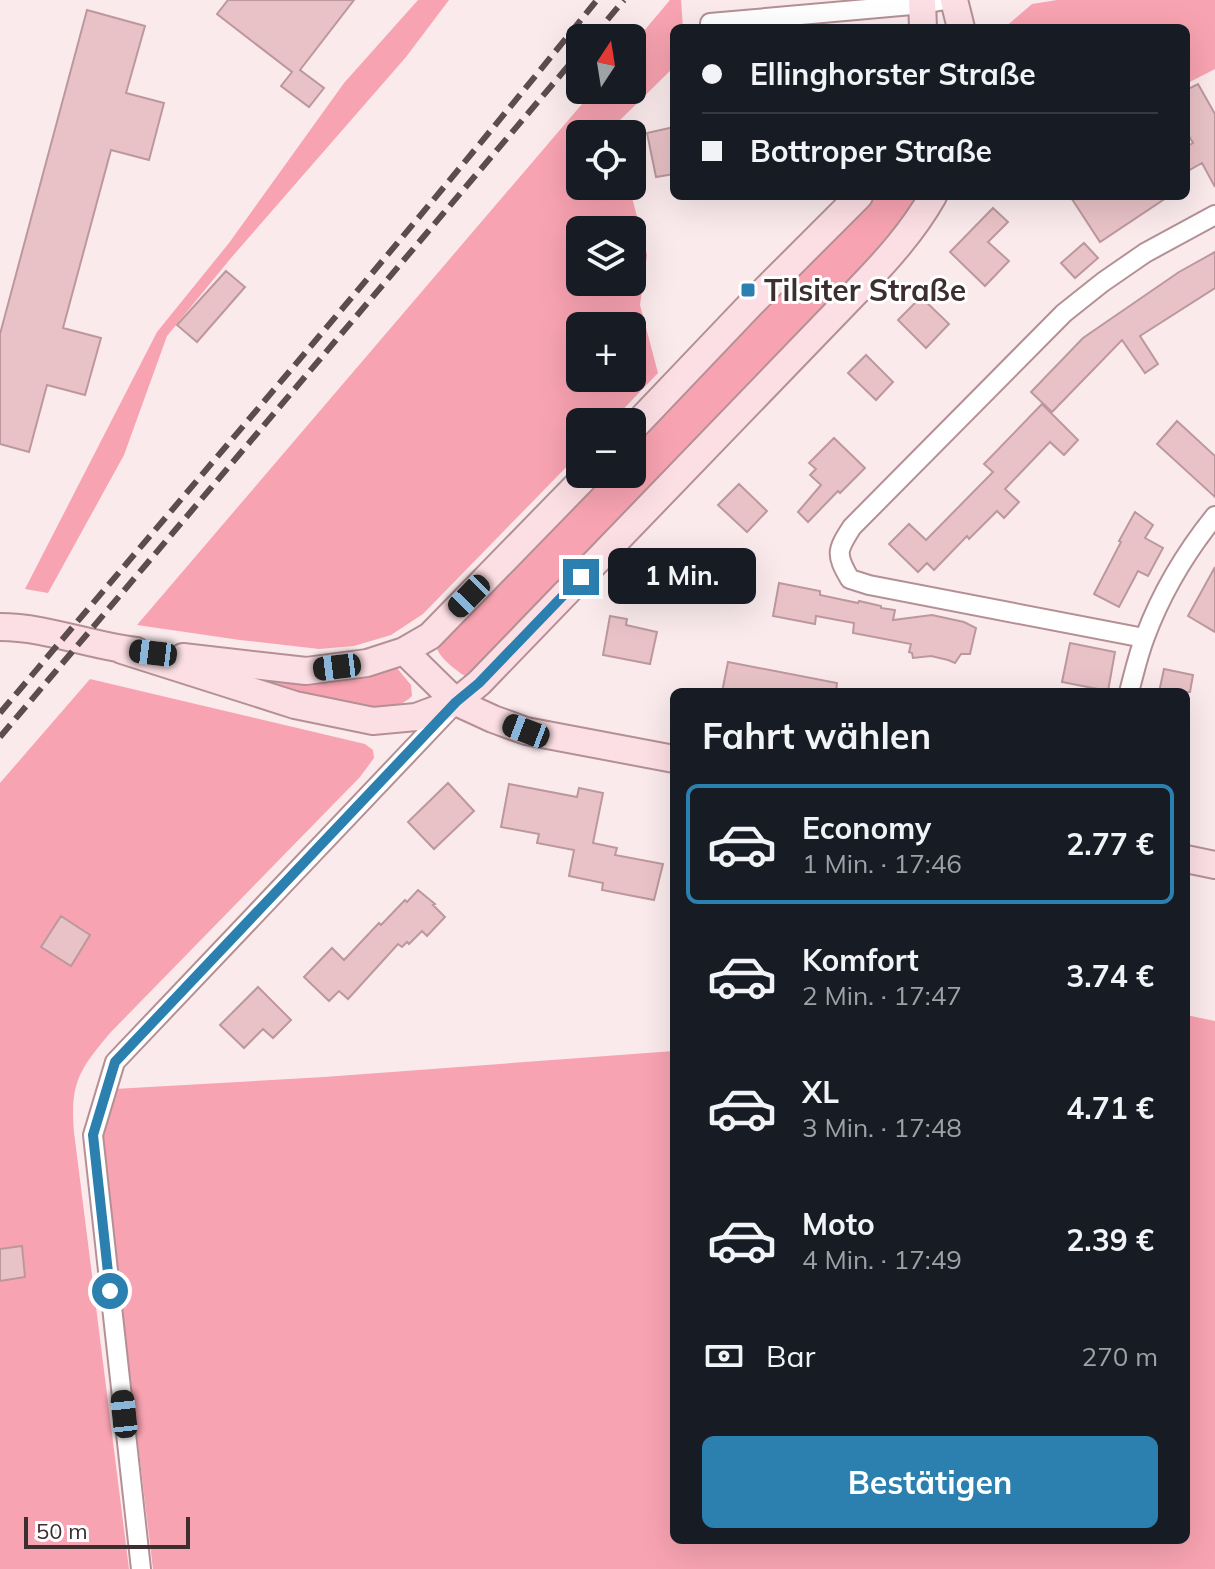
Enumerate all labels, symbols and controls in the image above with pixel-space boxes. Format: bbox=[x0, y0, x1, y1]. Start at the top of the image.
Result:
north arrow bbox=[566, 24, 646, 104]
map controls bbox=[566, 24, 646, 488]
text: Ellinghorster Straße bbox=[750, 55, 1036, 93]
button: locate bbox=[566, 120, 646, 200]
text: Bottroper Straße bbox=[750, 132, 992, 170]
button: layers bbox=[566, 216, 646, 296]
place label: Tilsiter Straße bbox=[764, 271, 966, 309]
marker: Tilsiter Straße bbox=[739, 281, 757, 299]
button: + bbox=[566, 312, 646, 392]
button: − bbox=[566, 408, 646, 488]
callout: 1 Min. bbox=[609, 549, 757, 605]
route end bbox=[563, 559, 599, 595]
text: 1 Min. bbox=[645, 559, 719, 592]
car bbox=[444, 570, 494, 622]
car bbox=[128, 638, 178, 668]
car bbox=[312, 652, 362, 682]
car bbox=[499, 711, 553, 751]
text: Fahrt wählen bbox=[702, 713, 931, 758]
icon: car bbox=[706, 808, 778, 880]
text: Economy bbox=[802, 809, 931, 847]
text: 2.77 € bbox=[1066, 825, 1154, 863]
text: 1 Min. · 17:46 bbox=[802, 847, 962, 880]
icon: car bbox=[706, 940, 778, 1012]
text: Komfort bbox=[802, 941, 919, 979]
text: 3.74 € bbox=[1066, 957, 1154, 995]
text: 2 Min. · 17:47 bbox=[802, 979, 962, 1012]
icon: car bbox=[706, 1072, 778, 1144]
text: XL bbox=[802, 1073, 839, 1111]
text: 4.71 € bbox=[1066, 1089, 1154, 1127]
text: 3 Min. · 17:48 bbox=[802, 1111, 962, 1144]
icon: car bbox=[706, 1204, 778, 1276]
text: Moto bbox=[802, 1205, 875, 1243]
text: 2.39 € bbox=[1066, 1221, 1154, 1259]
text: 4 Min. · 17:49 bbox=[802, 1243, 962, 1276]
route start bbox=[92, 1273, 128, 1309]
icon: cash bbox=[702, 1334, 746, 1378]
text: Bar bbox=[766, 1337, 815, 1375]
text: 270 m bbox=[1082, 1340, 1158, 1373]
car bbox=[110, 1389, 138, 1439]
button: Bestätigen bbox=[702, 1436, 1158, 1528]
scale bar bbox=[24, 1513, 190, 1549]
text: 50 m bbox=[36, 1517, 87, 1545]

